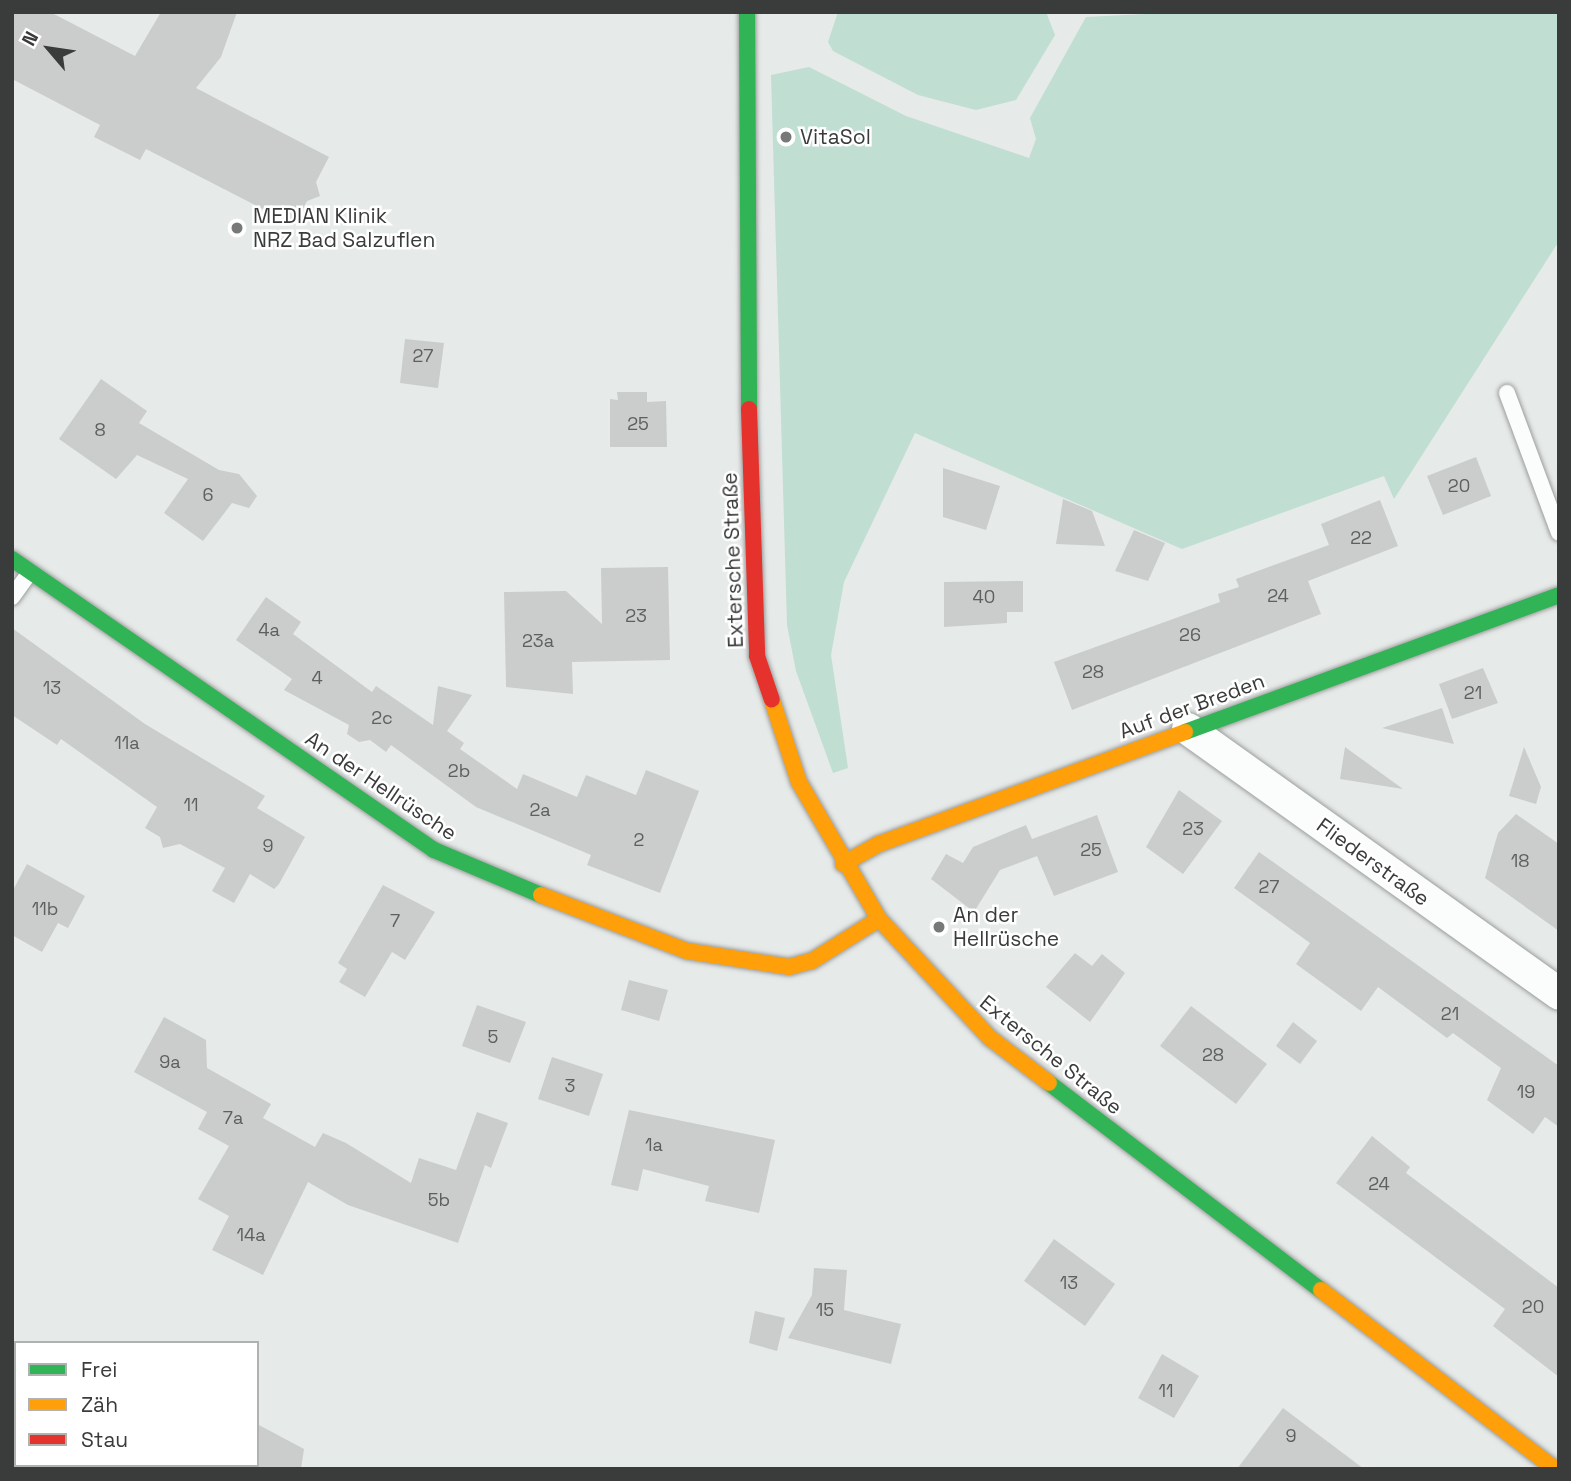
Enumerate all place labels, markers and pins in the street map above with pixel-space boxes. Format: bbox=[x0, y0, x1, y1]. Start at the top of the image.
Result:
place label: VitaSol bbox=[800, 124, 871, 150]
marker: VitaSol bbox=[778, 129, 794, 145]
place label: MEDIAN Klinik NRZ Bad Salzuflen bbox=[253, 203, 435, 253]
marker: MEDIAN Klinik NRZ Bad Salzuflen bbox=[227, 218, 247, 238]
place label: An der Hellrüsche bbox=[953, 902, 1059, 952]
marker: An der Hellrüsche bbox=[931, 919, 947, 935]

